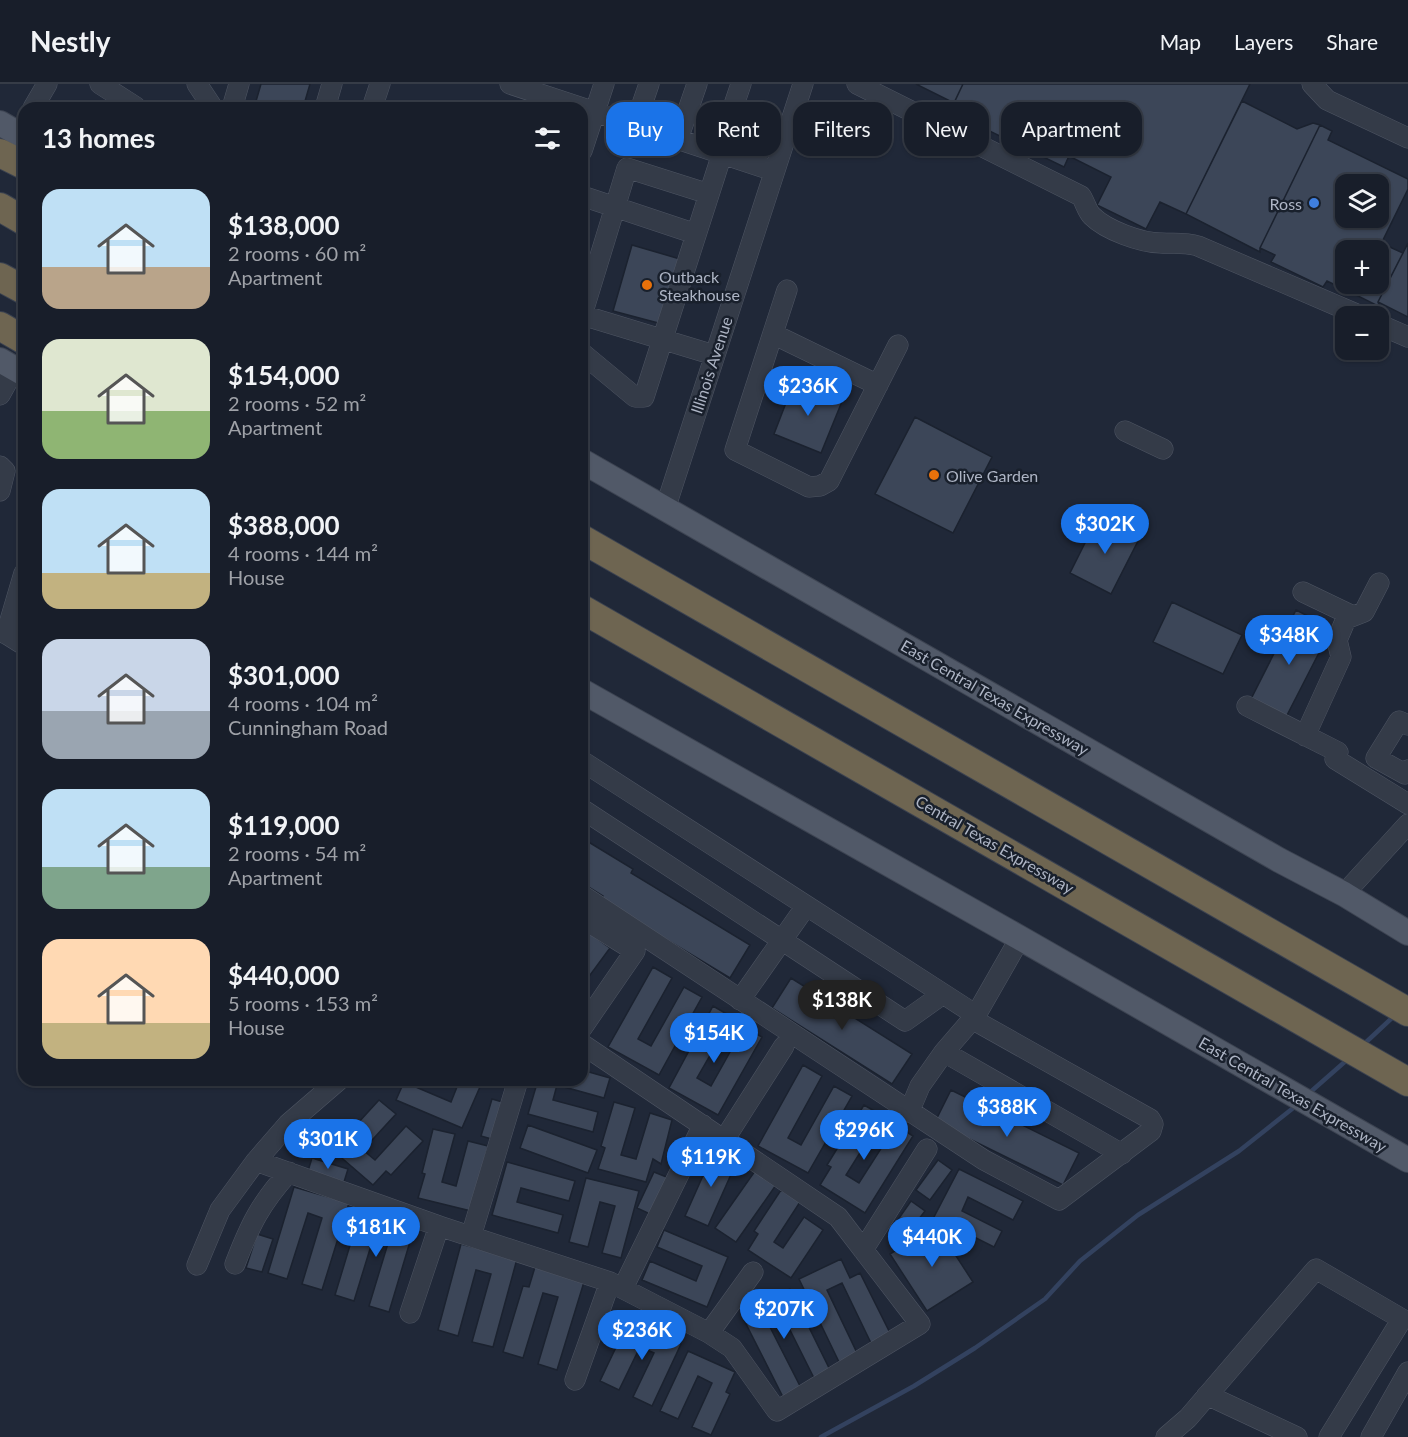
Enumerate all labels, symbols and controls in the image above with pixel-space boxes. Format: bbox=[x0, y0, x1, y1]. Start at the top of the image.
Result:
text: Nestly bbox=[30, 24, 111, 58]
text: Map bbox=[1160, 29, 1201, 54]
text: Layers bbox=[1234, 29, 1293, 54]
text: Share bbox=[1326, 29, 1378, 54]
chip: Buy bbox=[606, 102, 684, 156]
chip: Rent bbox=[696, 102, 781, 156]
chip: Filters bbox=[793, 102, 892, 156]
chip: New bbox=[904, 102, 989, 156]
chip: Apartment bbox=[1001, 102, 1142, 156]
text: 13 homes bbox=[42, 122, 155, 154]
icon: filters bbox=[531, 122, 564, 155]
map controls bbox=[1335, 174, 1389, 360]
button: layers bbox=[1335, 174, 1389, 228]
place label: Ross bbox=[1270, 194, 1302, 213]
marker: Ross bbox=[1307, 196, 1321, 210]
text: $138,000 bbox=[228, 209, 340, 241]
icon: home bbox=[90, 213, 162, 285]
button: + bbox=[1335, 240, 1389, 294]
text: 2 rooms · 60 m² bbox=[228, 241, 366, 265]
text: Apartment bbox=[228, 265, 322, 289]
place label: Outback Steakhouse bbox=[659, 267, 740, 304]
marker: Outback Steakhouse bbox=[640, 278, 654, 292]
button: − bbox=[1335, 306, 1389, 360]
street label: Illinois Avenue bbox=[686, 314, 736, 416]
text: $154,000 bbox=[228, 359, 340, 391]
icon: home bbox=[90, 363, 162, 435]
pin: $236K bbox=[766, 366, 850, 417]
text: $236K bbox=[778, 373, 838, 397]
text: 2 rooms · 52 m² bbox=[228, 391, 366, 415]
text: Apartment bbox=[228, 415, 322, 439]
place label: Olive Garden bbox=[946, 466, 1038, 485]
marker: Olive Garden bbox=[927, 468, 941, 482]
pin: $302K bbox=[1063, 504, 1147, 555]
text: $388,000 bbox=[228, 509, 340, 541]
text: $302K bbox=[1075, 511, 1135, 535]
icon: home bbox=[90, 513, 162, 585]
text: 4 rooms · 144 m² bbox=[228, 541, 378, 565]
text: House bbox=[228, 565, 285, 589]
pin: $348K bbox=[1247, 615, 1331, 666]
text: $348K bbox=[1259, 622, 1319, 646]
street label: East Central Texas Expressway bbox=[898, 635, 1093, 759]
text: $301,000 bbox=[228, 659, 340, 691]
icon: home bbox=[90, 663, 162, 735]
text: 4 rooms · 104 m² bbox=[228, 691, 378, 715]
text: Cunningham Road bbox=[228, 715, 388, 739]
street label: Central Texas Expressway bbox=[912, 791, 1078, 898]
text: $119,000 bbox=[228, 809, 340, 841]
icon: home bbox=[90, 813, 162, 885]
text: 2 rooms · 54 m² bbox=[228, 841, 366, 865]
text: Apartment bbox=[228, 865, 322, 889]
text: $440,000 bbox=[228, 959, 340, 991]
icon: home bbox=[90, 963, 162, 1035]
pin: $138K bbox=[800, 980, 884, 1031]
text: $138K bbox=[812, 987, 872, 1011]
text: 5 rooms · 153 m² bbox=[228, 991, 378, 1015]
pin: $154K bbox=[672, 1013, 756, 1064]
text: House bbox=[228, 1015, 285, 1039]
text: $154K bbox=[684, 1020, 744, 1044]
street label: East Central Texas Expressway bbox=[1196, 1032, 1391, 1156]
pin: $388K bbox=[965, 1087, 1049, 1138]
text: $388K bbox=[977, 1094, 1037, 1118]
pin: $296K bbox=[822, 1110, 906, 1161]
text: $296K bbox=[834, 1117, 894, 1141]
pin: $301K bbox=[286, 1119, 370, 1170]
text: $301K bbox=[298, 1126, 358, 1150]
pin: $119K bbox=[669, 1137, 753, 1188]
text: $119K bbox=[681, 1144, 741, 1168]
pin: $181K bbox=[334, 1207, 418, 1258]
text: $181K bbox=[346, 1214, 406, 1238]
pin: $440K bbox=[890, 1217, 974, 1268]
text: $440K bbox=[902, 1224, 962, 1248]
pin: $207K bbox=[742, 1289, 826, 1340]
text: $207K bbox=[754, 1296, 814, 1320]
pin: $236K bbox=[600, 1310, 684, 1361]
text: $236K bbox=[612, 1317, 672, 1341]

